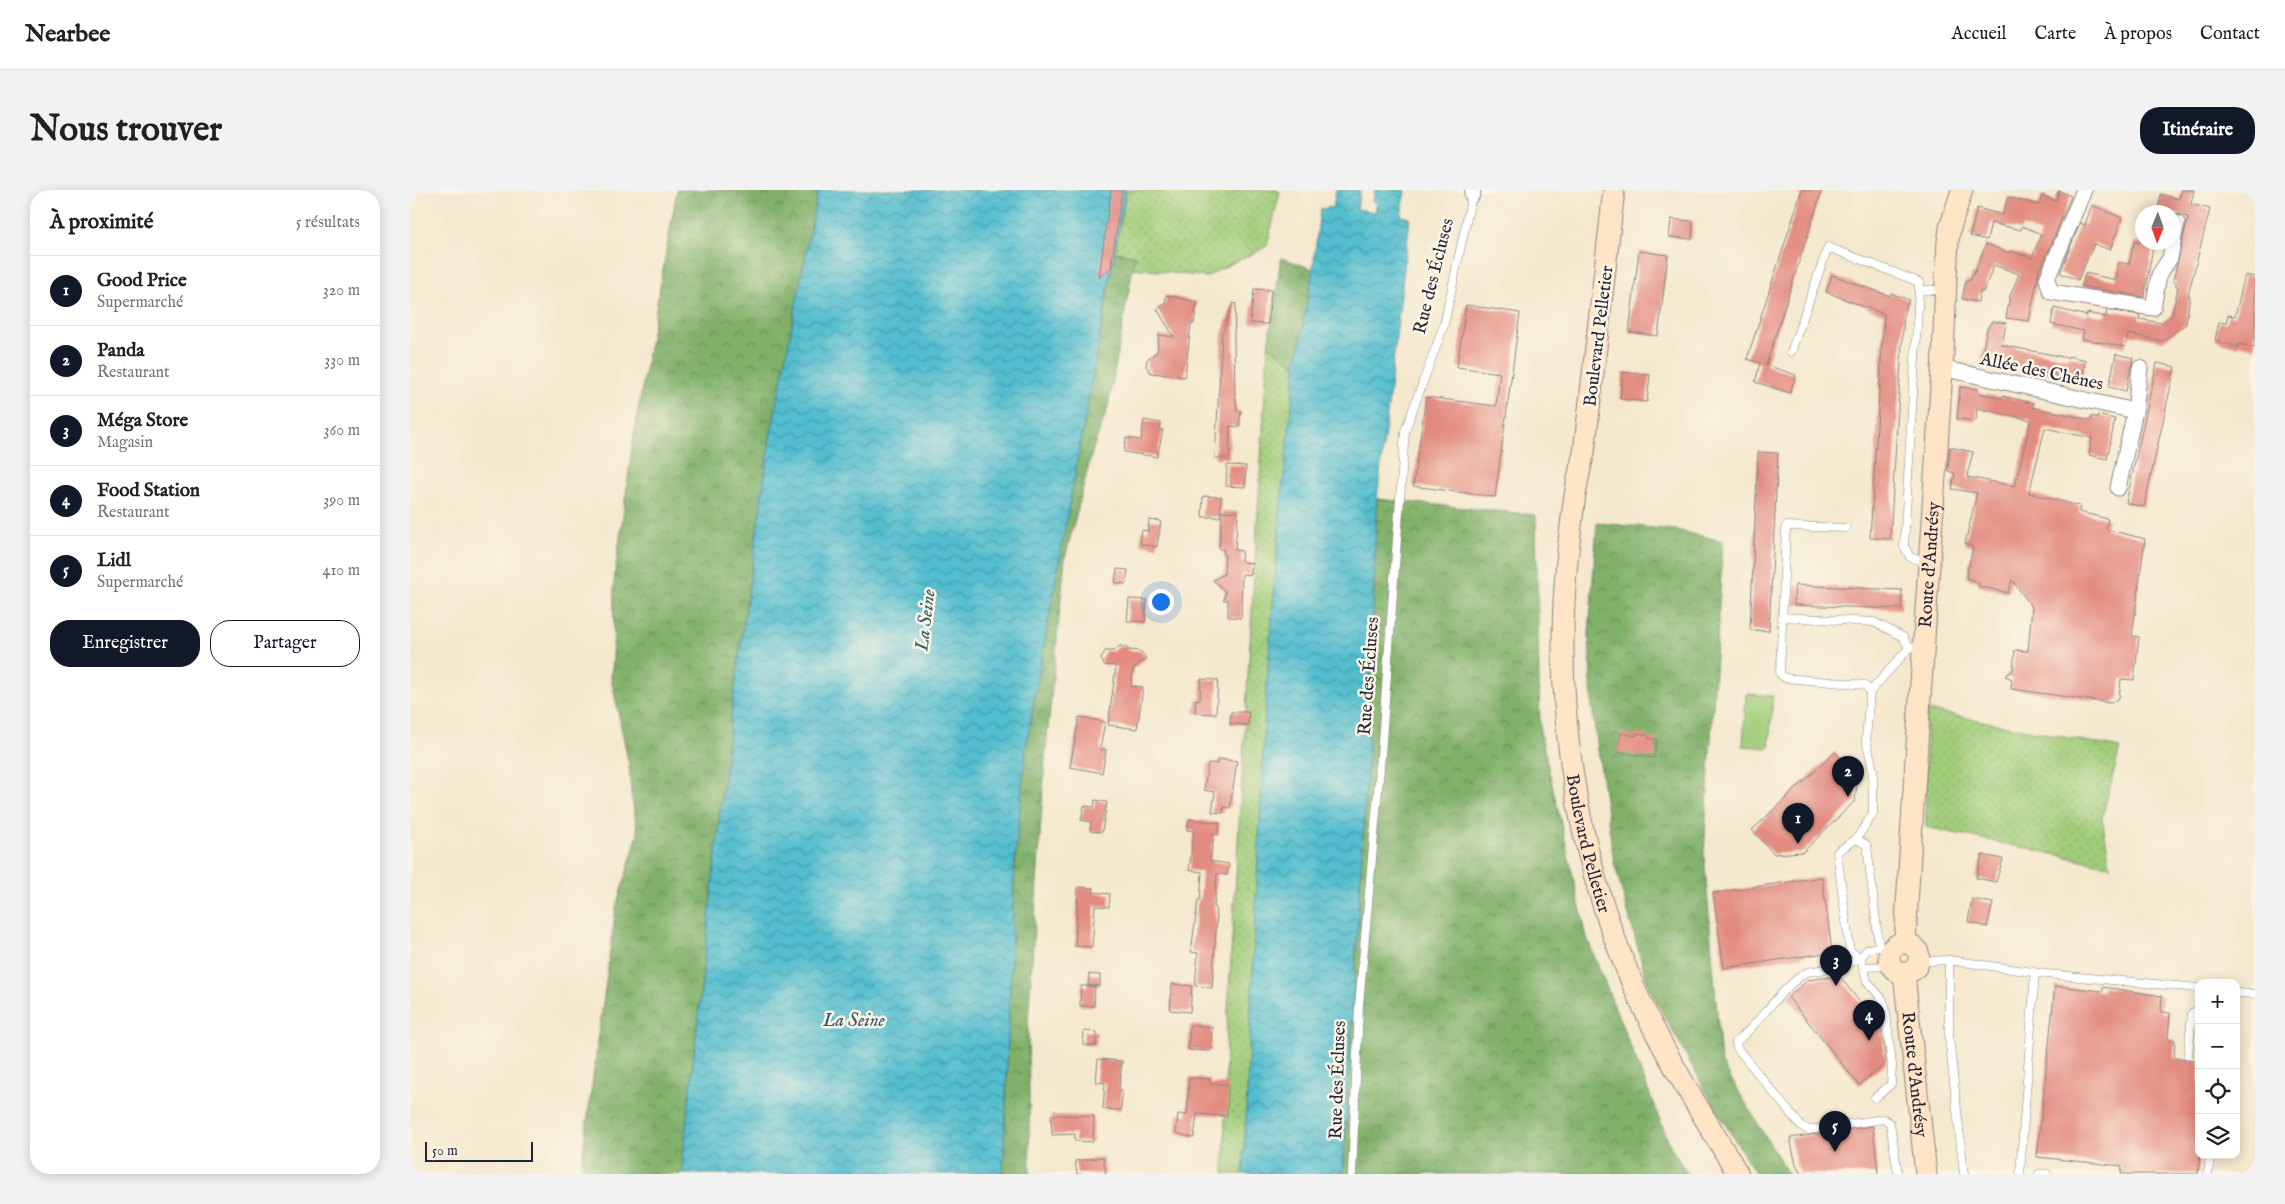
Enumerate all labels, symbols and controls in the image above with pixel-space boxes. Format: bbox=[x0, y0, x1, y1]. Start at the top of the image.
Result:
text: Nearbee bbox=[25, 19, 110, 50]
text: Accueil bbox=[1952, 23, 2007, 46]
text: Carte bbox=[2035, 23, 2076, 46]
text: À propos bbox=[2104, 23, 2172, 46]
text: Contact bbox=[2200, 23, 2260, 46]
button: Itinéraire bbox=[2140, 107, 2255, 154]
text: Nous trouver bbox=[30, 108, 222, 153]
north arrow bbox=[2135, 205, 2180, 250]
text: À proximité bbox=[50, 209, 153, 236]
text: 5 résultats bbox=[296, 213, 360, 233]
street label: Rue des Écluses bbox=[1407, 216, 1460, 337]
street label: Boulevard Pelletier bbox=[1579, 264, 1620, 408]
text: Good Price bbox=[97, 269, 187, 293]
text: 1 bbox=[63, 281, 69, 301]
text: 320 m bbox=[323, 281, 360, 301]
text: Supermarché bbox=[97, 293, 183, 313]
text: Panda bbox=[97, 339, 145, 363]
street label: Allée des Chênes bbox=[1977, 348, 2105, 397]
text: 2 bbox=[62, 351, 70, 371]
text: 330 m bbox=[324, 351, 360, 371]
text: Restaurant bbox=[97, 363, 170, 383]
text: Méga Store bbox=[97, 409, 188, 433]
text: 3 bbox=[63, 421, 69, 441]
text: 360 m bbox=[324, 421, 360, 441]
text: Magasin bbox=[97, 433, 153, 453]
text: Food Station bbox=[97, 479, 200, 503]
text: 4 bbox=[62, 491, 70, 511]
text: 390 m bbox=[323, 491, 360, 511]
street label: Route d'Andrésy bbox=[1915, 501, 1946, 629]
text: Restaurant bbox=[97, 503, 170, 523]
text: Lidl bbox=[97, 549, 131, 573]
text: 5 bbox=[63, 561, 69, 581]
text: 410 m bbox=[323, 561, 360, 581]
text: Supermarché bbox=[97, 573, 183, 593]
water label: La Seine bbox=[910, 587, 942, 653]
your location bbox=[1148, 589, 1174, 615]
street label: Rue des Écluses bbox=[1352, 616, 1385, 736]
button: Enregistrer bbox=[50, 620, 200, 667]
button: Partager bbox=[210, 620, 360, 667]
pin: 2 bbox=[1832, 756, 1864, 797]
street label: Boulevard Pelletier bbox=[1560, 773, 1615, 917]
pin: 1 bbox=[1782, 803, 1814, 844]
pin: 3 bbox=[1820, 945, 1852, 986]
map controls bbox=[2195, 979, 2240, 1159]
button: + bbox=[2195, 979, 2240, 1024]
pin: 4 bbox=[1853, 1000, 1885, 1041]
water label: La Seine bbox=[822, 1009, 886, 1033]
street label: Route d'Andrésy bbox=[1895, 1011, 1932, 1139]
street label: Rue des Écluses bbox=[1323, 1020, 1352, 1140]
button: − bbox=[2195, 1024, 2240, 1069]
button: locate bbox=[2195, 1069, 2240, 1114]
pin: 5 bbox=[1819, 1111, 1851, 1152]
button: layers bbox=[2195, 1114, 2240, 1159]
scale bar bbox=[425, 1139, 532, 1162]
text: 50 m bbox=[432, 1142, 458, 1160]

